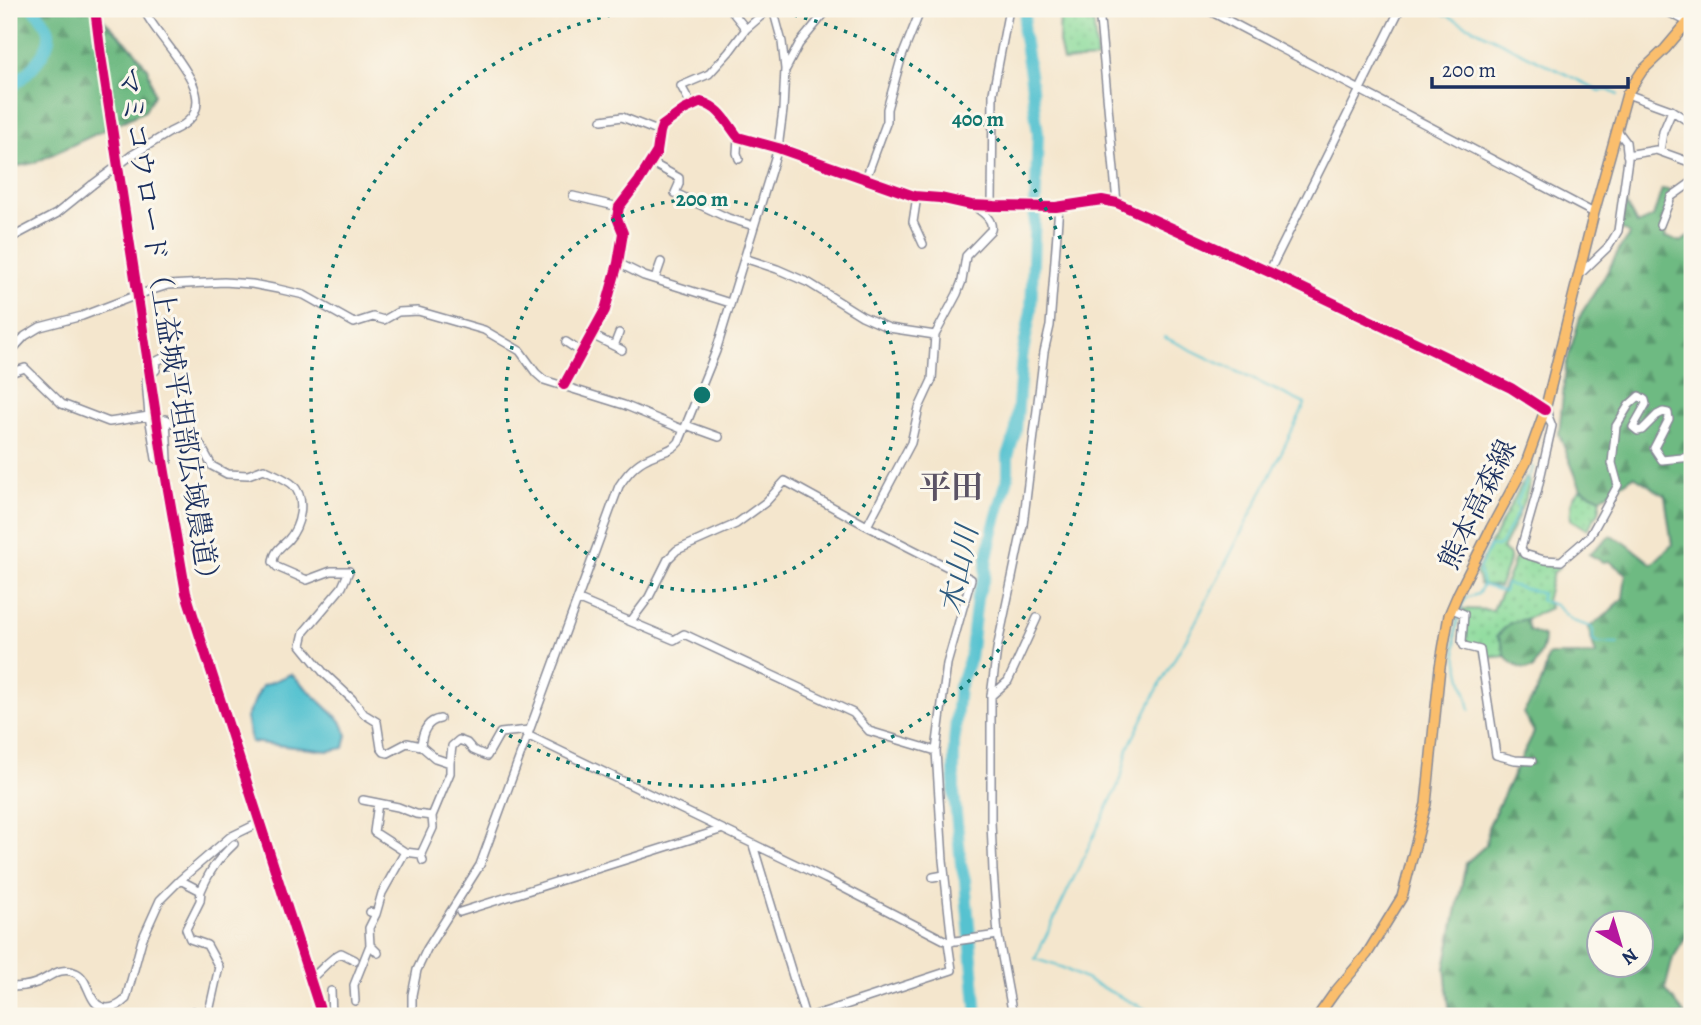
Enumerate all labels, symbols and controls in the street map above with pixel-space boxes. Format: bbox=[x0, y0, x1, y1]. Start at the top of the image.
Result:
scale bar bbox=[1432, 46, 1628, 90]
text: 200 m bbox=[1442, 56, 1496, 84]
street label: マミコウロード（上益城平坦部広域農道） bbox=[108, 64, 228, 596]
text: 400 m bbox=[952, 105, 1005, 133]
text: 200 m bbox=[676, 185, 729, 213]
centre of rings bbox=[690, 383, 714, 407]
street label: 熊本高森線 bbox=[1430, 433, 1526, 576]
district label: 平田 bbox=[919, 465, 983, 509]
water label: 木山川 bbox=[931, 519, 988, 618]
north arrow bbox=[1586, 909, 1656, 979]
text: N bbox=[1616, 942, 1643, 971]

